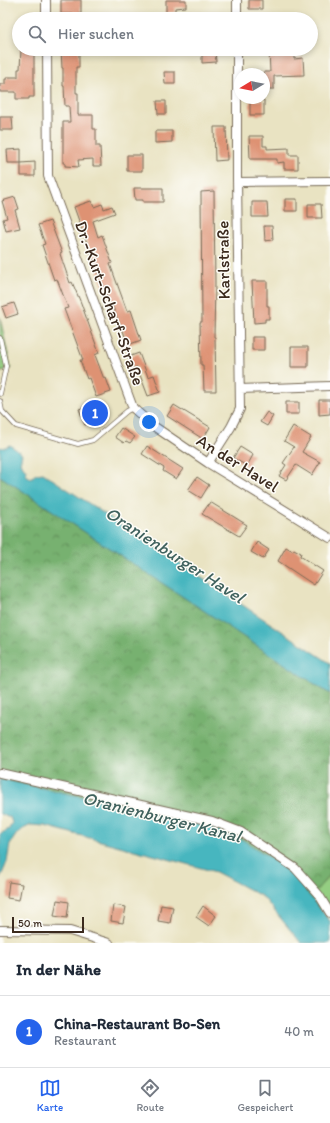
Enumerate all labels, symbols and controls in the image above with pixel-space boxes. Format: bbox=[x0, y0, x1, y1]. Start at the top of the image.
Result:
search box bbox=[12, 12, 318, 56]
icon: search bbox=[26, 23, 48, 45]
text: Hier suchen bbox=[58, 25, 134, 43]
north arrow bbox=[234, 68, 270, 104]
street label: Dr.-Kurt-Scharf-Straße bbox=[71, 218, 149, 388]
street label: Karlstraße bbox=[212, 220, 234, 300]
pin: 1 bbox=[82, 398, 108, 428]
your location bbox=[139, 412, 159, 432]
street label: An der Havel bbox=[193, 430, 283, 496]
water label: Oranienburger Havel bbox=[101, 502, 250, 609]
water label: Oranienburger Kanal bbox=[80, 787, 245, 848]
scale bar bbox=[12, 915, 84, 934]
text: 50 m bbox=[18, 917, 42, 930]
text: In der Nähe bbox=[16, 959, 101, 979]
text: China-Restaurant Bo-Sen bbox=[54, 1015, 220, 1033]
text: 1 bbox=[26, 1024, 32, 1039]
text: 40 m bbox=[284, 1024, 314, 1039]
text: Restaurant bbox=[54, 1033, 116, 1048]
tab: Karte bbox=[37, 1077, 63, 1114]
tab: Route bbox=[137, 1077, 164, 1114]
tab: Gespeichert bbox=[238, 1077, 293, 1114]

